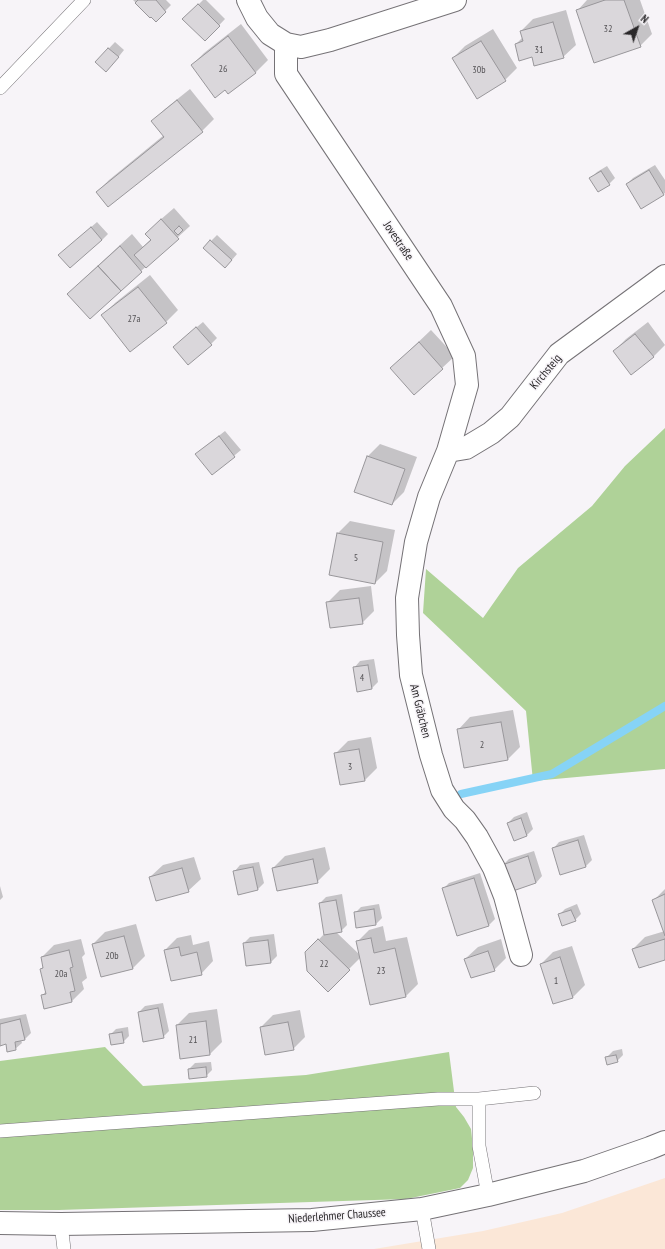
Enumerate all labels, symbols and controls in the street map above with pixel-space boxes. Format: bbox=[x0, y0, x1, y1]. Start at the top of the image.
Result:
north arrow bbox=[617, 8, 657, 48]
text: N bbox=[638, 12, 651, 26]
house number: 32 bbox=[604, 23, 612, 35]
house number: 31 bbox=[535, 44, 543, 56]
house number: 26 bbox=[219, 63, 227, 75]
house number: 30b bbox=[472, 64, 486, 76]
street label: Jovestraße bbox=[380, 219, 416, 263]
house number: 27a bbox=[128, 313, 140, 325]
street label: Kirchsteig bbox=[527, 352, 565, 392]
house number: 5 bbox=[354, 552, 358, 564]
house number: 4 bbox=[360, 672, 364, 684]
street label: Am Gräbchen bbox=[406, 683, 434, 739]
house number: 2 bbox=[480, 739, 484, 751]
house number: 3 bbox=[348, 761, 352, 773]
house number: 20b bbox=[105, 950, 119, 962]
house number: 22 bbox=[320, 958, 328, 970]
house number: 23 bbox=[377, 965, 385, 977]
house number: 20a bbox=[55, 968, 67, 980]
house number: 1 bbox=[554, 975, 558, 987]
house number: 21 bbox=[189, 1034, 197, 1046]
street label: Niederlehmer Chaussee bbox=[288, 1205, 386, 1227]

